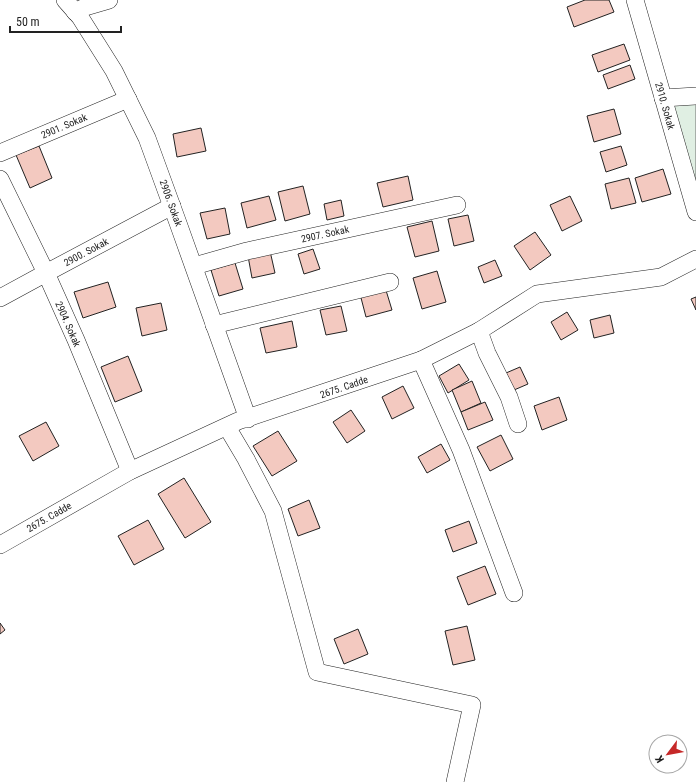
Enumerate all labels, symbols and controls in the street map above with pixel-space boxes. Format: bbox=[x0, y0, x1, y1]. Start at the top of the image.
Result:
scale bar bbox=[10, 8, 121, 34]
text: 50 m bbox=[16, 15, 40, 29]
street label: 2910. Sokak bbox=[653, 81, 677, 131]
street label: 2901. Sokak bbox=[39, 111, 89, 141]
street label: 2906. Sokak bbox=[158, 178, 185, 228]
street label: 2907. Sokak bbox=[300, 223, 350, 244]
street label: 2900. Sokak bbox=[62, 235, 111, 268]
street label: 2904. Sokak bbox=[53, 300, 83, 349]
street label: 2675. Cadde bbox=[319, 374, 370, 400]
street label: 2675. Cadde bbox=[25, 500, 74, 534]
north arrow bbox=[648, 734, 688, 774]
text: K bbox=[652, 752, 667, 765]

